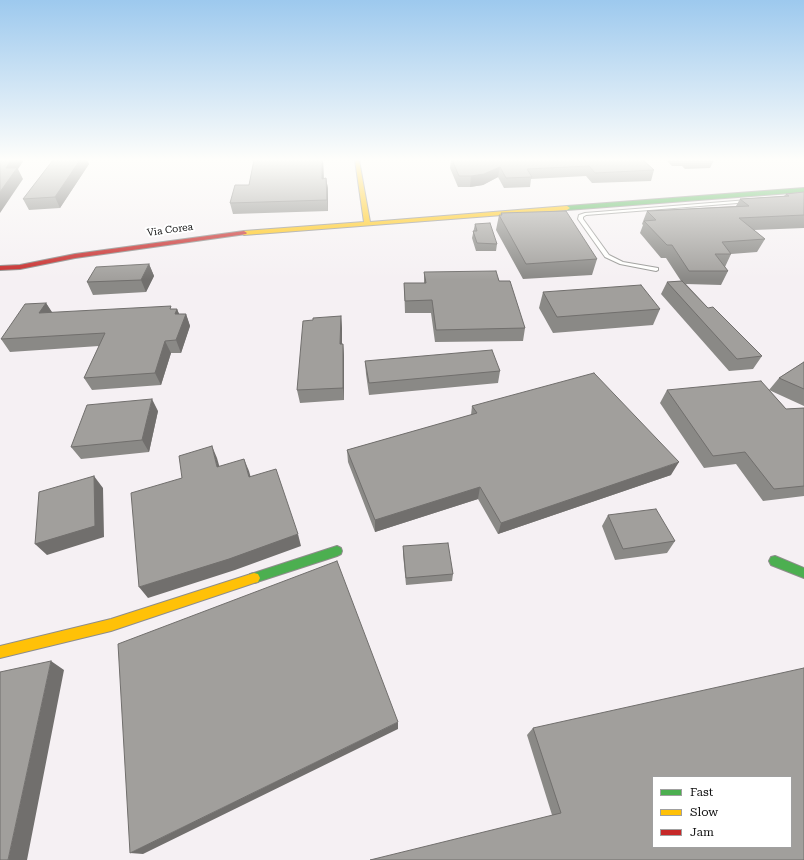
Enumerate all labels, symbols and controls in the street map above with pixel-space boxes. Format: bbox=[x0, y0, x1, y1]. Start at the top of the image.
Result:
street label: Via Corea bbox=[146, 221, 194, 239]
legend bbox=[652, 776, 792, 848]
text: Fast bbox=[690, 785, 713, 799]
text: Slow bbox=[690, 805, 718, 819]
text: Jam bbox=[690, 825, 714, 839]

